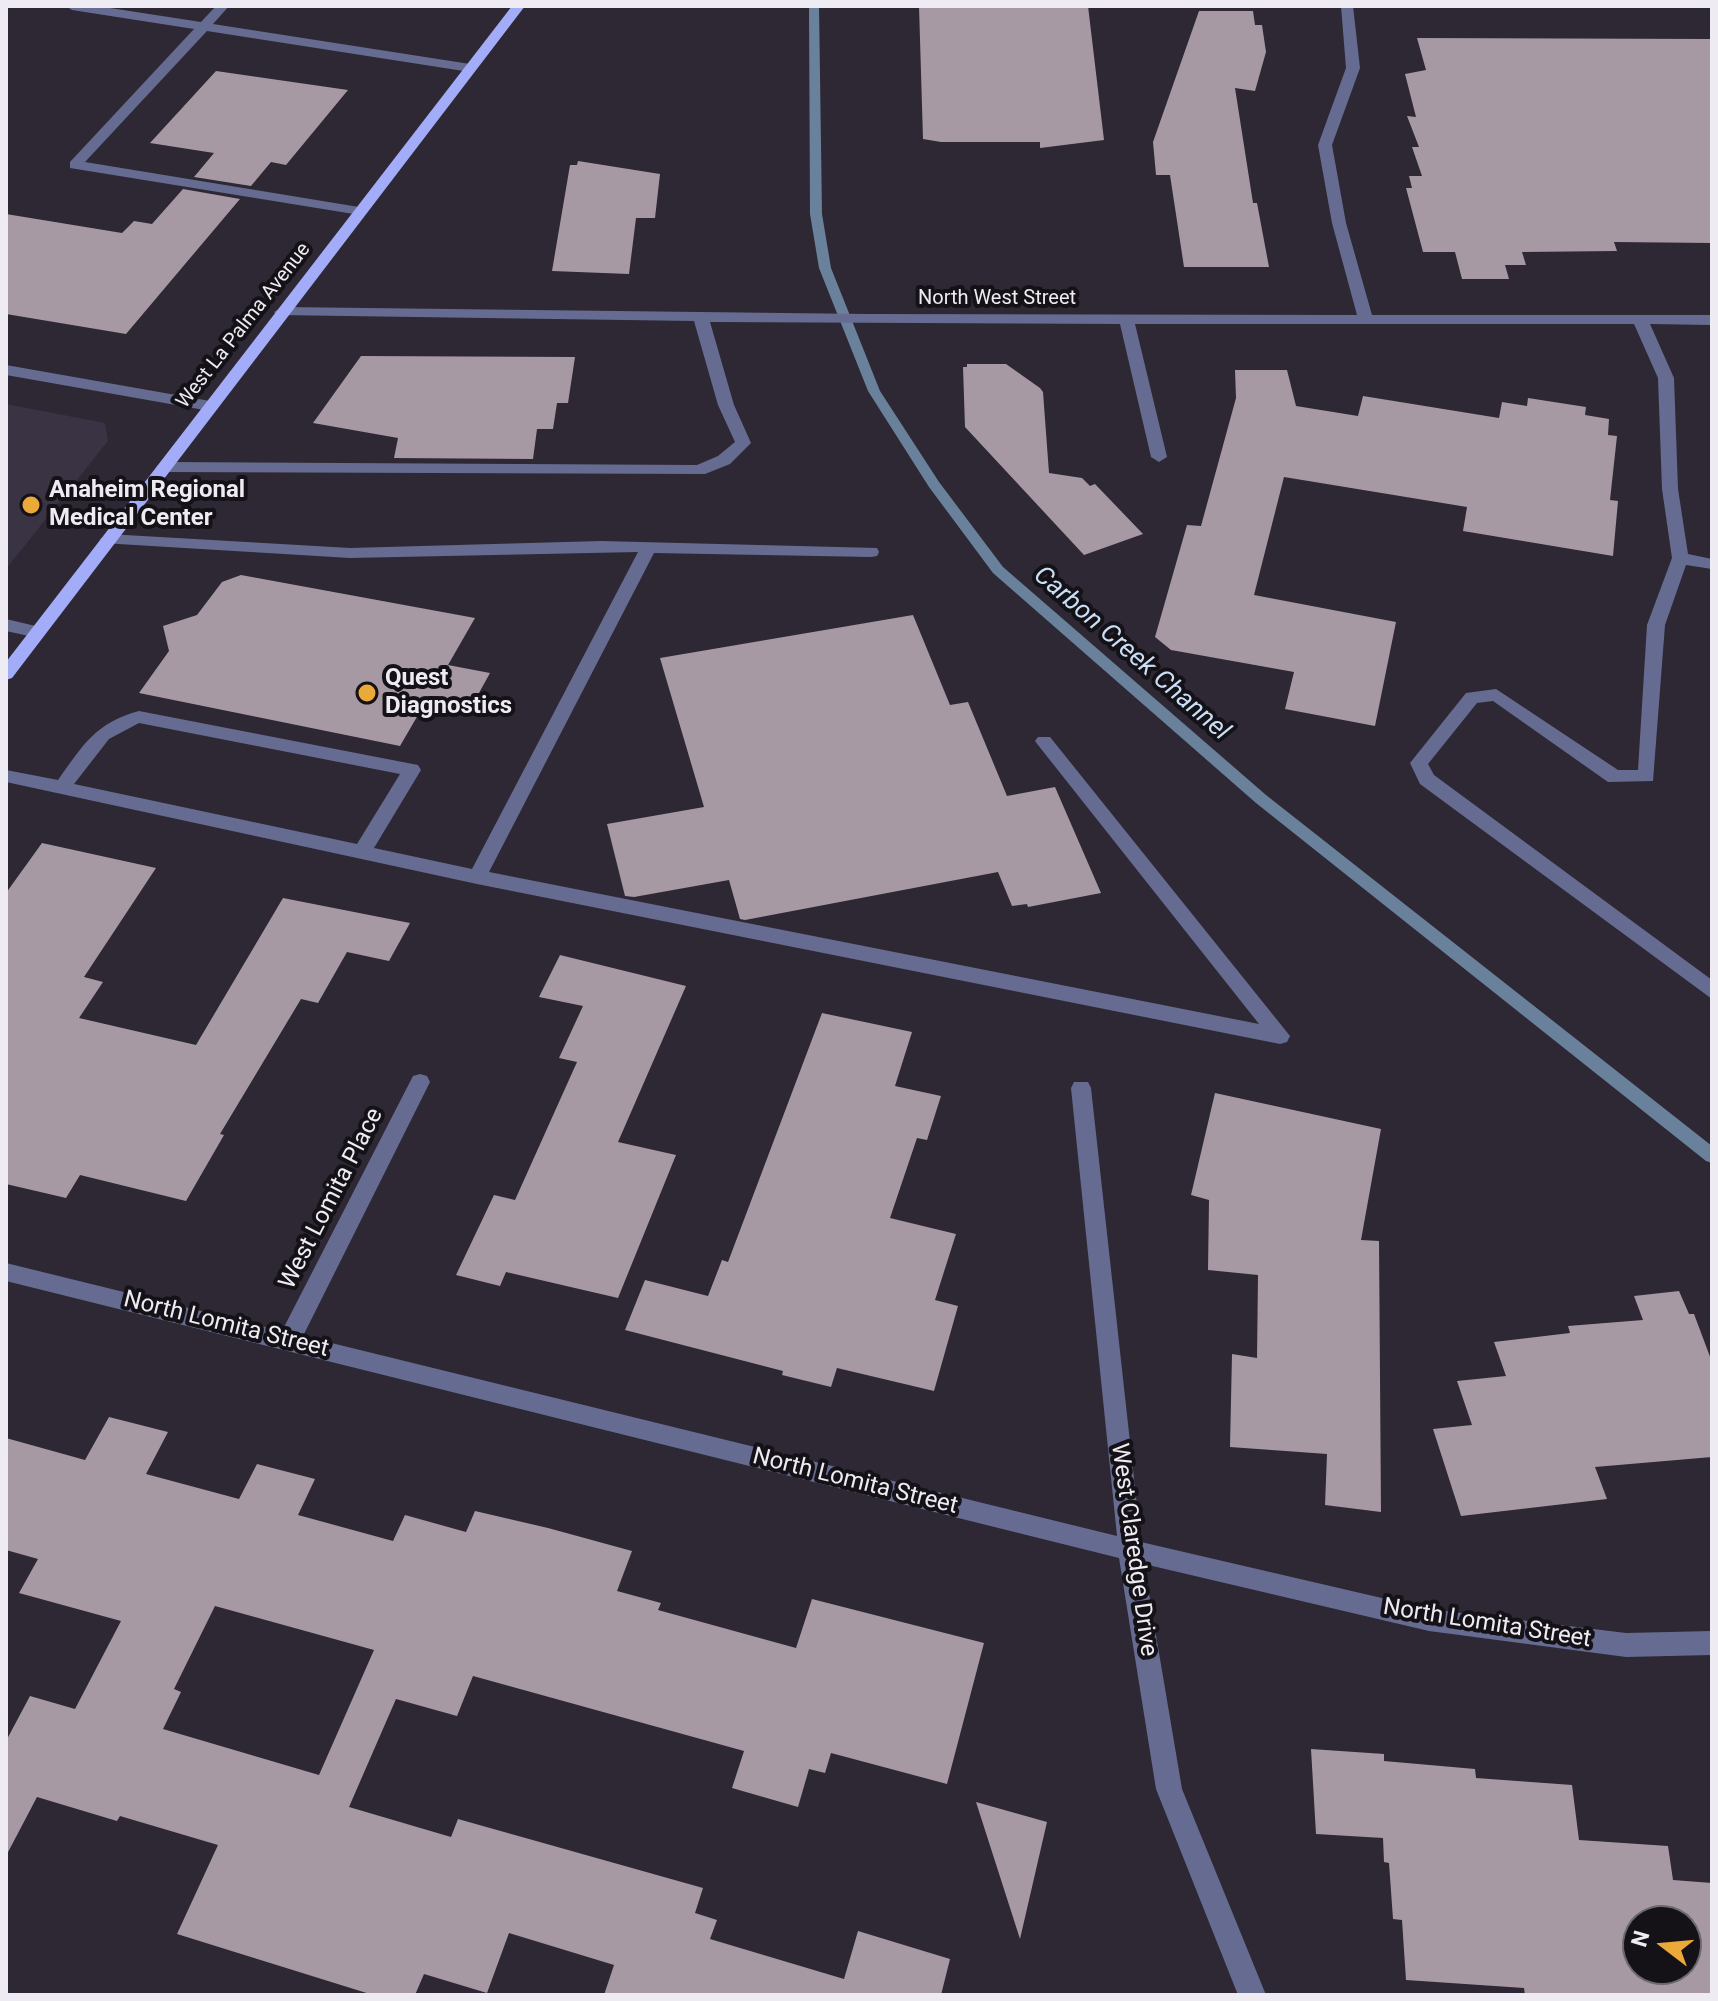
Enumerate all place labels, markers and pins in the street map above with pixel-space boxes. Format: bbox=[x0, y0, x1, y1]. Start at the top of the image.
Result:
place label: Anaheim Regional Medical Center bbox=[49, 477, 245, 533]
marker: Anaheim Regional Medical Center bbox=[20, 494, 42, 516]
place label: Quest Diagnostics bbox=[385, 665, 512, 721]
marker: Quest Diagnostics bbox=[356, 682, 378, 704]

